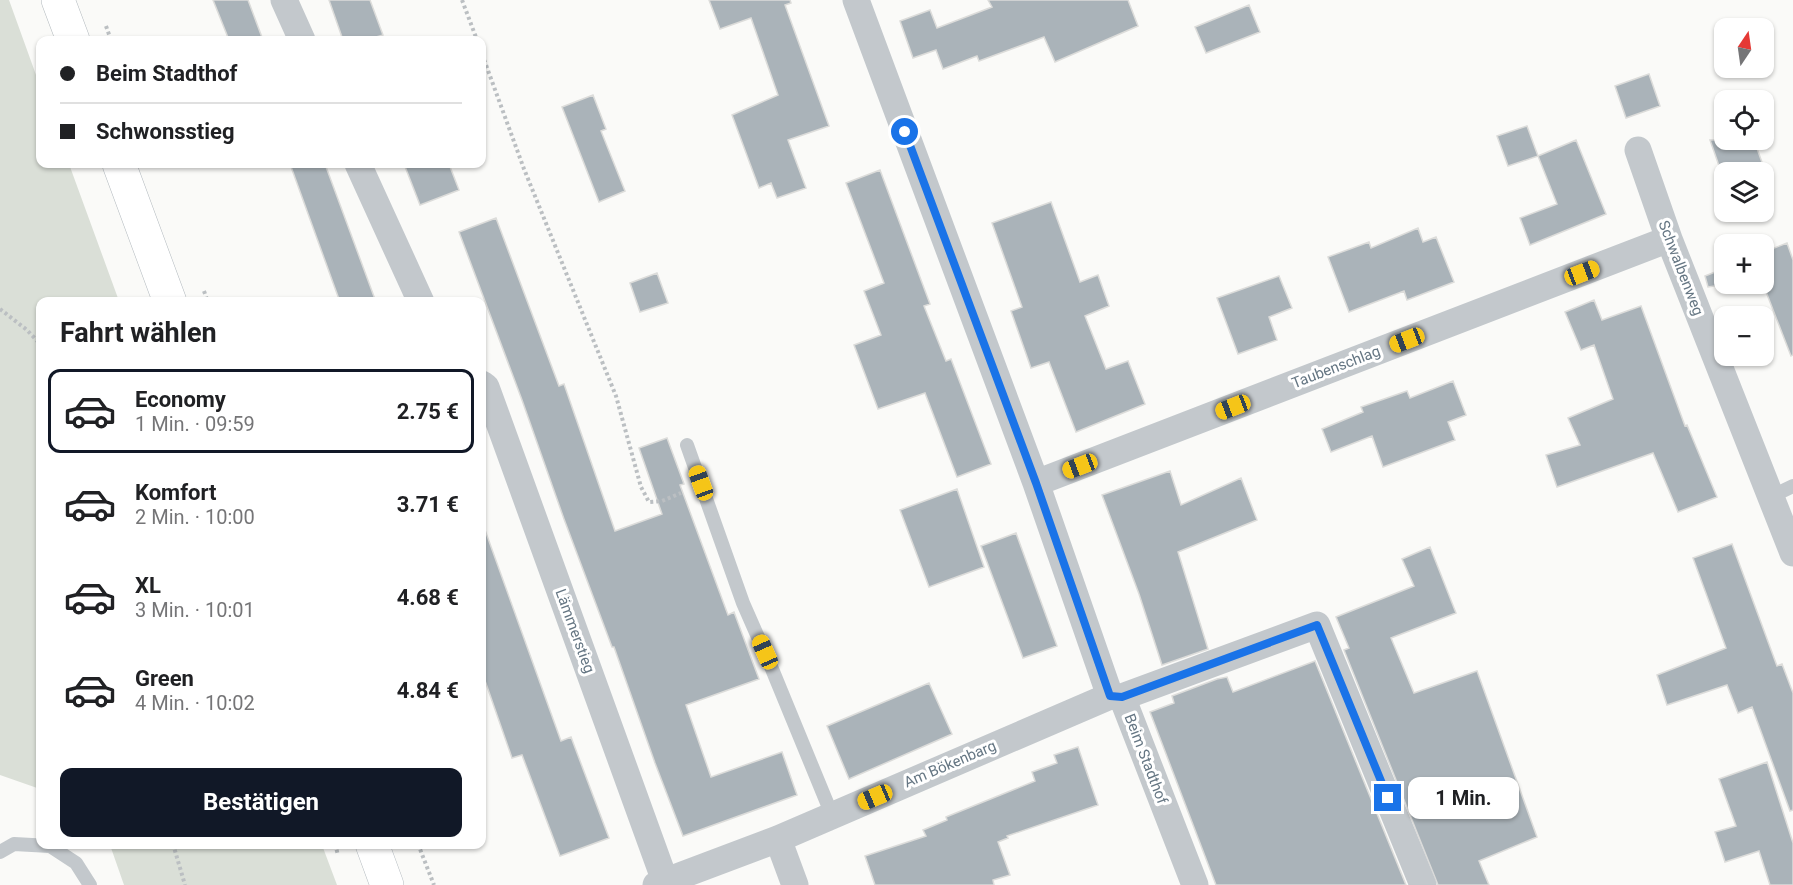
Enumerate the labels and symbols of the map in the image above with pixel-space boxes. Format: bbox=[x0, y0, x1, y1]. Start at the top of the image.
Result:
north arrow bbox=[1714, 18, 1774, 78]
route start bbox=[891, 118, 918, 145]
street label: Schwalbenweg bbox=[1655, 218, 1707, 318]
car bbox=[1562, 258, 1602, 288]
car bbox=[1387, 325, 1427, 355]
street label: Taubenschlag bbox=[1289, 342, 1383, 392]
car bbox=[1213, 392, 1253, 422]
car bbox=[1060, 451, 1100, 481]
car bbox=[686, 463, 716, 503]
street label: Lämmerstieg bbox=[551, 586, 599, 676]
car bbox=[749, 632, 781, 672]
street label: Beim Stadthof bbox=[1121, 711, 1172, 807]
street label: Am Bökenbarg bbox=[901, 737, 999, 791]
callout: 1 Min. bbox=[1409, 777, 1520, 819]
car bbox=[855, 782, 895, 812]
route end bbox=[1374, 784, 1401, 811]

